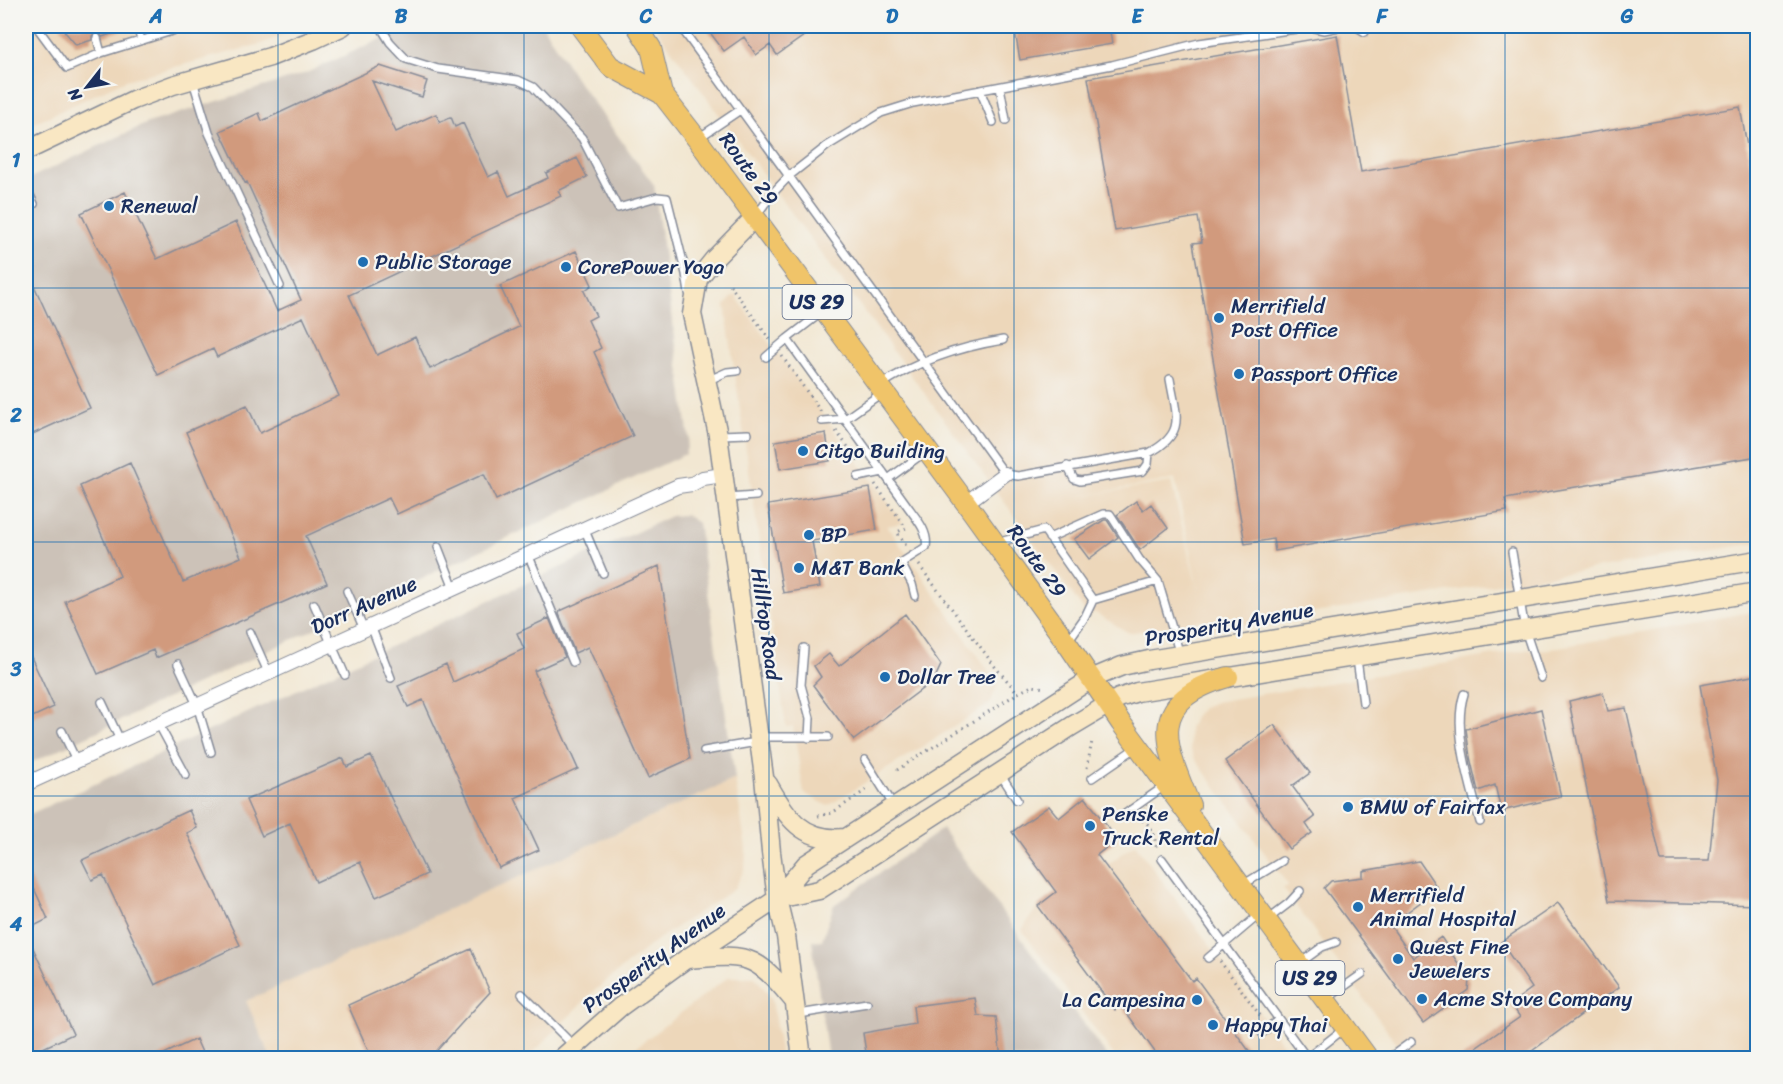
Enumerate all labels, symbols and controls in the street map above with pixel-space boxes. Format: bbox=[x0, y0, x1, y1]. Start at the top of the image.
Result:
text: A bbox=[148, 0, 163, 34]
text: B bbox=[395, 0, 408, 34]
text: C bbox=[639, 0, 653, 34]
text: D bbox=[886, 0, 899, 34]
text: E bbox=[1131, 0, 1144, 34]
text: F bbox=[1376, 0, 1389, 34]
text: G bbox=[1620, 0, 1634, 34]
north arrow bbox=[57, 57, 117, 117]
text: N bbox=[59, 81, 90, 108]
street label: Route 29 bbox=[709, 124, 789, 214]
text: 1 bbox=[12, 143, 21, 178]
place label: Renewal bbox=[121, 187, 199, 225]
marker: Renewal bbox=[102, 199, 116, 213]
place label: Public Storage bbox=[375, 243, 512, 281]
place label: CorePower Yoga bbox=[578, 248, 725, 286]
marker: Public Storage bbox=[356, 255, 370, 269]
marker: CorePower Yoga bbox=[559, 260, 573, 274]
road number: US 29 bbox=[782, 285, 852, 319]
place label: Merrifield Post Office bbox=[1231, 287, 1338, 349]
marker: Merrifield Post Office bbox=[1212, 311, 1226, 325]
place label: Passport Office bbox=[1251, 355, 1398, 393]
marker: Passport Office bbox=[1232, 367, 1246, 381]
text: 2 bbox=[9, 398, 22, 433]
place label: Citgo Building bbox=[815, 432, 945, 470]
marker: Citgo Building bbox=[796, 444, 810, 458]
place label: BP bbox=[821, 516, 847, 554]
street label: Route 29 bbox=[997, 516, 1077, 606]
marker: BP bbox=[802, 528, 816, 542]
place label: M&T Bank bbox=[811, 549, 905, 587]
marker: M&T Bank bbox=[792, 561, 806, 575]
street label: Dorr Avenue bbox=[304, 564, 424, 645]
street label: Hilltop Road bbox=[739, 565, 793, 685]
street label: Prosperity Avenue bbox=[1142, 590, 1316, 658]
text: 3 bbox=[10, 652, 22, 687]
place label: Dollar Tree bbox=[897, 658, 996, 696]
marker: Dollar Tree bbox=[878, 670, 892, 684]
place label: BMW of Fairfax bbox=[1360, 788, 1506, 826]
place label: Penske Truck Rental bbox=[1102, 795, 1220, 857]
marker: BMW of Fairfax bbox=[1341, 800, 1355, 814]
marker: Penske Truck Rental bbox=[1083, 819, 1097, 833]
place label: Merrifield Animal Hospital bbox=[1369, 876, 1517, 938]
street label: Prosperity Avenue bbox=[574, 893, 734, 1023]
marker: Merrifield Animal Hospital bbox=[1351, 900, 1365, 914]
text: 4 bbox=[9, 907, 23, 942]
place label: Quest Fine Jewelers bbox=[1409, 928, 1510, 990]
marker: Quest Fine Jewelers bbox=[1391, 952, 1405, 966]
road number: US 29 bbox=[1276, 961, 1344, 995]
place label: Acme Stove Company bbox=[1433, 980, 1632, 1018]
place label: La Campesina bbox=[1062, 981, 1185, 1019]
marker: Acme Stove Company bbox=[1415, 992, 1429, 1006]
marker: La Campesina bbox=[1190, 993, 1204, 1007]
place label: Happy Thai bbox=[1225, 1006, 1328, 1044]
marker: Happy Thai bbox=[1206, 1018, 1220, 1032]

